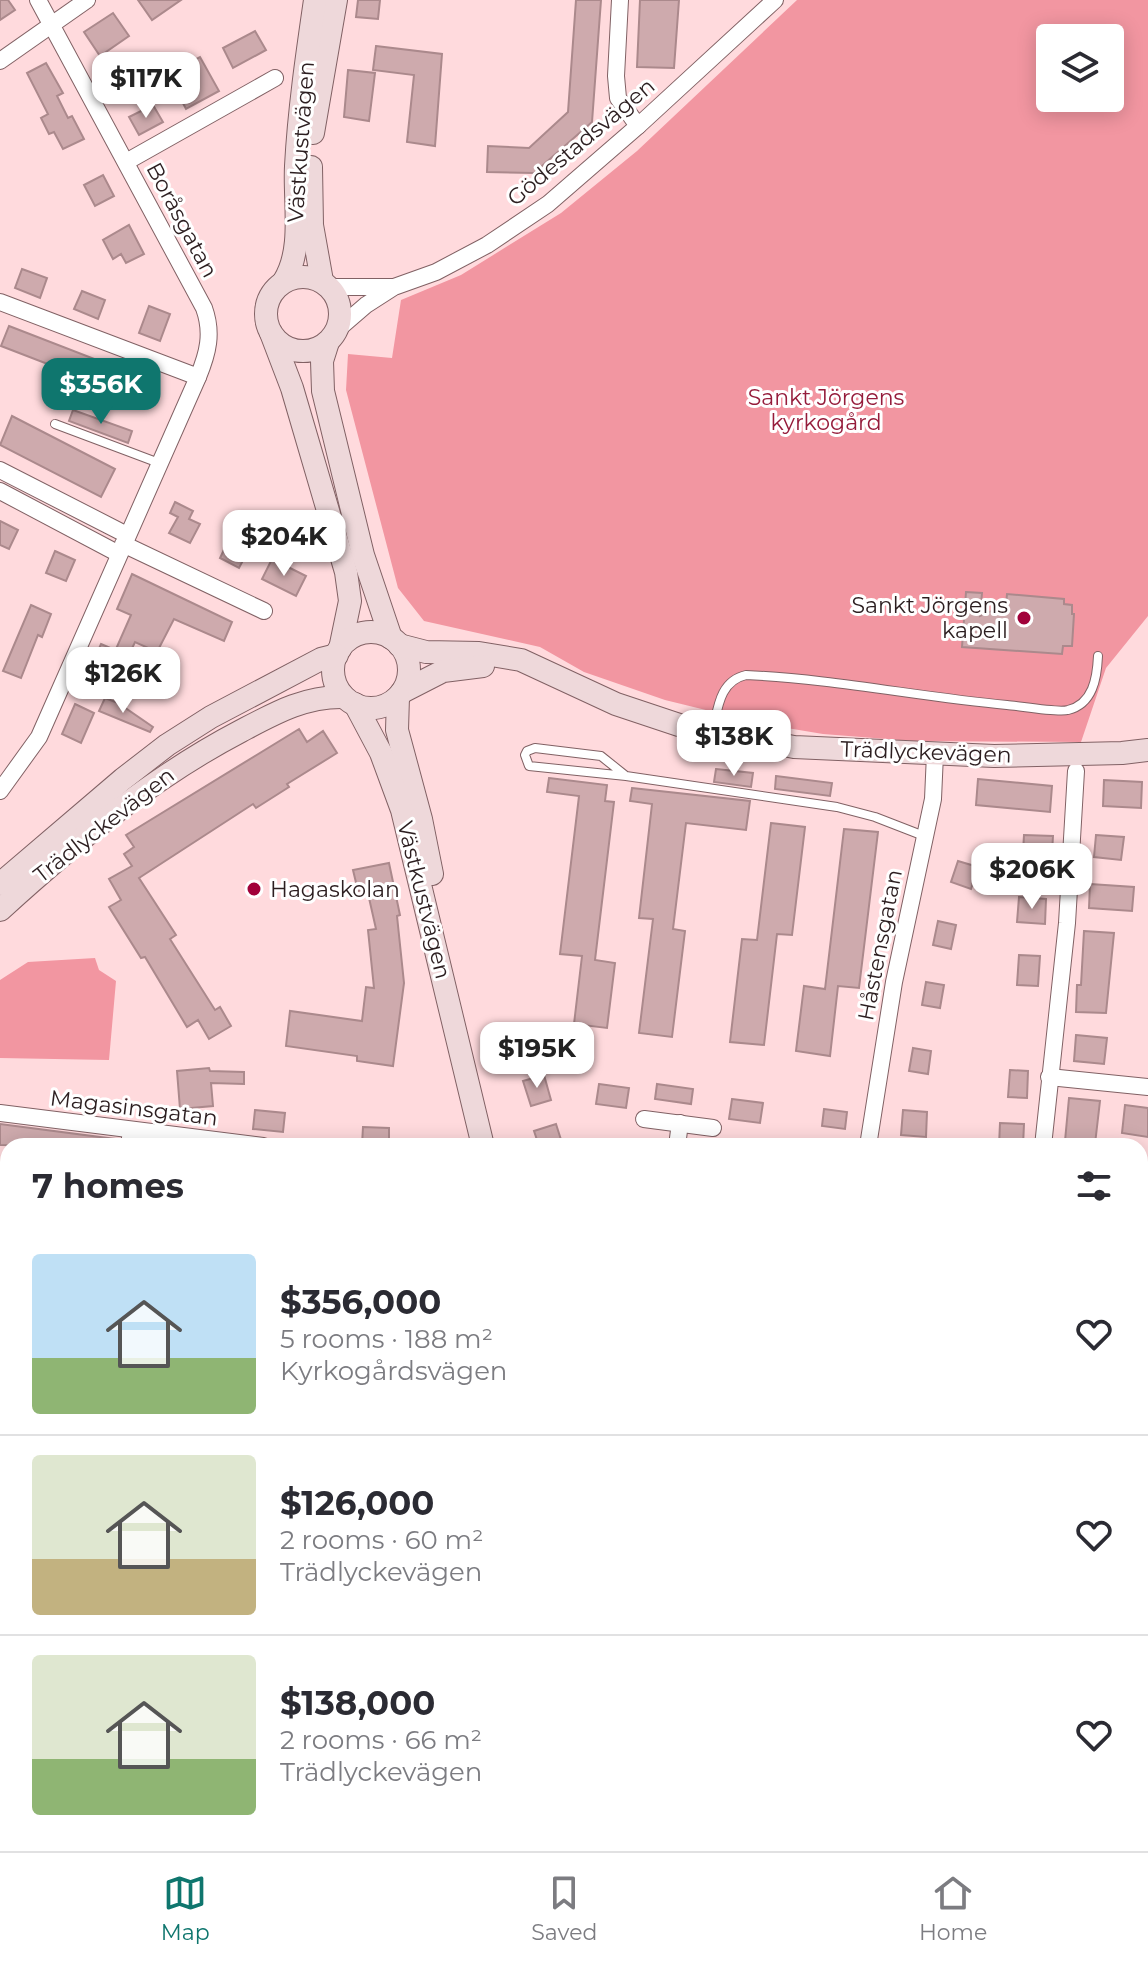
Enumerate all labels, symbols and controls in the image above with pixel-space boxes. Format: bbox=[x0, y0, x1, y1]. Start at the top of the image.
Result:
map controls bbox=[1036, 24, 1124, 112]
button: layers bbox=[1036, 24, 1124, 112]
pin: $117K bbox=[90, 52, 202, 120]
street label: Västkustvägen bbox=[282, 60, 320, 224]
text: $117K bbox=[110, 62, 182, 94]
street label: Gödestadsvägen bbox=[502, 72, 660, 212]
street label: Boråsgatan bbox=[140, 158, 224, 282]
pin: $356K bbox=[45, 358, 157, 426]
text: $356K bbox=[60, 368, 142, 400]
park label: Sankt Jörgens kyrkogård bbox=[748, 384, 905, 436]
pin: $204K bbox=[228, 510, 340, 578]
text: $204K bbox=[241, 520, 327, 552]
place label: Sankt Jörgens kapell bbox=[851, 592, 1008, 644]
marker: Sankt Jörgens kapell bbox=[1015, 609, 1033, 627]
pin: $126K bbox=[67, 647, 179, 715]
text: $126K bbox=[84, 657, 162, 689]
pin: $138K bbox=[678, 710, 790, 778]
text: $138K bbox=[695, 720, 773, 752]
street label: Trädlyckevägen bbox=[840, 736, 1012, 768]
street label: Trädlyckevägen bbox=[28, 762, 180, 888]
street label: Västkustvägen bbox=[391, 818, 457, 982]
pin: $206K bbox=[976, 843, 1088, 911]
text: $206K bbox=[989, 853, 1075, 885]
street label: Håstensgatan bbox=[852, 867, 908, 1023]
place label: Hagaskolan bbox=[270, 876, 400, 903]
marker: Hagaskolan bbox=[245, 880, 263, 898]
pin: $195K bbox=[481, 1022, 593, 1090]
text: $195K bbox=[498, 1032, 576, 1064]
street label: Magasinsgatan bbox=[49, 1084, 219, 1132]
icon: filters bbox=[1072, 1164, 1116, 1208]
text: 7 homes bbox=[32, 1165, 184, 1207]
text: $356,000 bbox=[280, 1281, 441, 1323]
icon: home bbox=[96, 1286, 192, 1382]
icon: heart bbox=[1072, 1312, 1116, 1356]
text: 5 rooms · 188 m² bbox=[280, 1323, 493, 1355]
text: Kyrkogårdsvägen bbox=[280, 1355, 507, 1387]
text: $126,000 bbox=[280, 1482, 434, 1524]
icon: home bbox=[96, 1487, 192, 1583]
icon: heart bbox=[1072, 1513, 1116, 1557]
text: 2 rooms · 60 m² bbox=[280, 1524, 483, 1556]
text: Trädlyckevägen bbox=[280, 1556, 482, 1588]
text: $138,000 bbox=[280, 1682, 435, 1724]
icon: home bbox=[96, 1687, 192, 1783]
icon: heart bbox=[1072, 1713, 1116, 1757]
text: 2 rooms · 66 m² bbox=[280, 1724, 482, 1756]
text: Trädlyckevägen bbox=[280, 1756, 482, 1788]
tab: Map bbox=[161, 1871, 210, 1946]
tab: Saved bbox=[531, 1871, 597, 1946]
tab: Home bbox=[919, 1871, 987, 1946]

